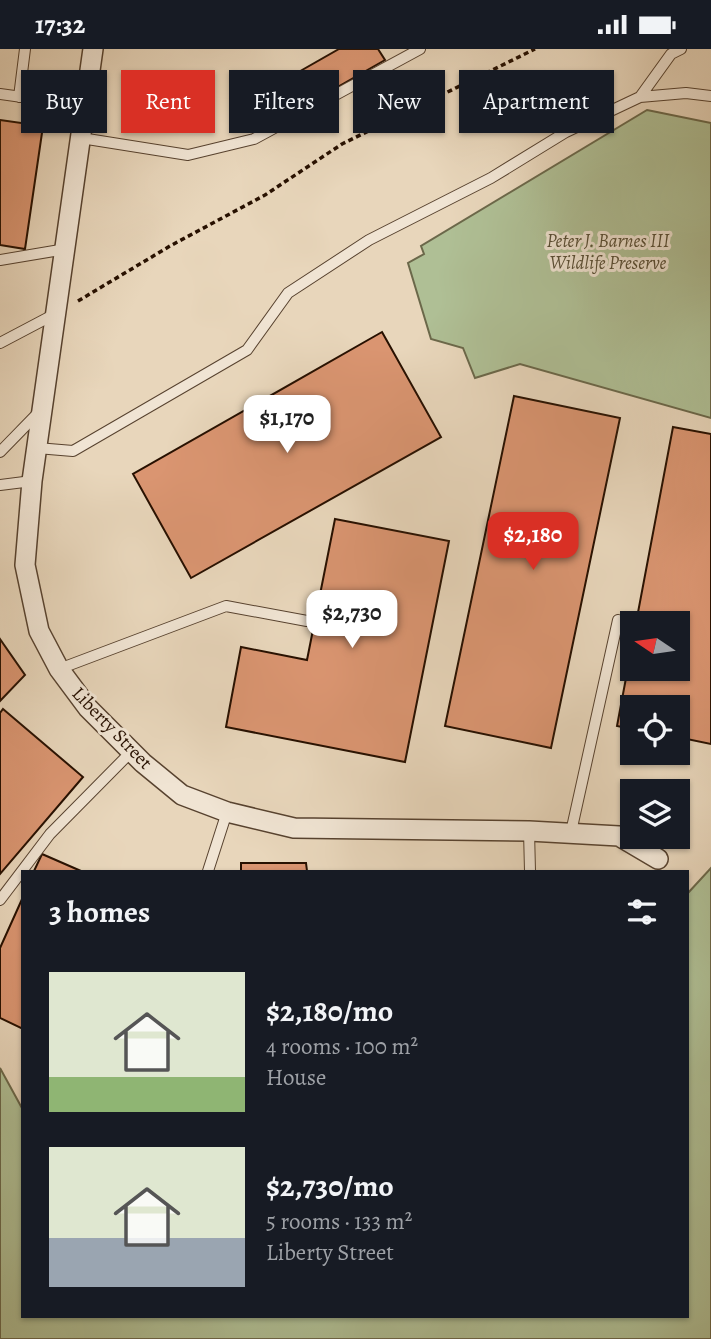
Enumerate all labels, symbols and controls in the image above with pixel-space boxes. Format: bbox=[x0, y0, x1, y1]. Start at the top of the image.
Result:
text: 17:32 bbox=[35, 7, 85, 42]
chip: Buy bbox=[21, 70, 107, 133]
chip: Rent bbox=[121, 70, 215, 133]
chip: Filters bbox=[229, 70, 339, 133]
chip: New bbox=[353, 70, 445, 133]
chip: Apartment bbox=[459, 70, 614, 133]
park label: Peter J. Barnes III Wildlife Preserve bbox=[546, 228, 670, 276]
pin: $1,170 bbox=[230, 395, 344, 455]
text: $1,170 bbox=[260, 402, 314, 433]
pin: $2,180 bbox=[476, 512, 590, 572]
text: $2,180 bbox=[504, 519, 562, 550]
pin: $2,730 bbox=[295, 591, 409, 650]
text: $2,730 bbox=[322, 597, 382, 628]
north arrow bbox=[620, 611, 690, 681]
map controls bbox=[620, 611, 690, 849]
street label: Liberty Street bbox=[66, 681, 158, 775]
button: locate bbox=[620, 695, 690, 765]
button: layers bbox=[620, 779, 690, 849]
text: 3 homes bbox=[49, 892, 150, 932]
icon: filters bbox=[623, 893, 661, 931]
text: $2,180/mo bbox=[266, 991, 393, 1031]
icon: home bbox=[105, 1000, 189, 1084]
text: 4 rooms · 100 m² bbox=[266, 1031, 418, 1062]
text: House bbox=[266, 1062, 326, 1093]
text: $2,730/mo bbox=[266, 1166, 394, 1206]
icon: home bbox=[105, 1175, 189, 1259]
text: 5 rooms · 133 m² bbox=[266, 1206, 412, 1237]
text: Liberty Street bbox=[266, 1237, 394, 1268]

